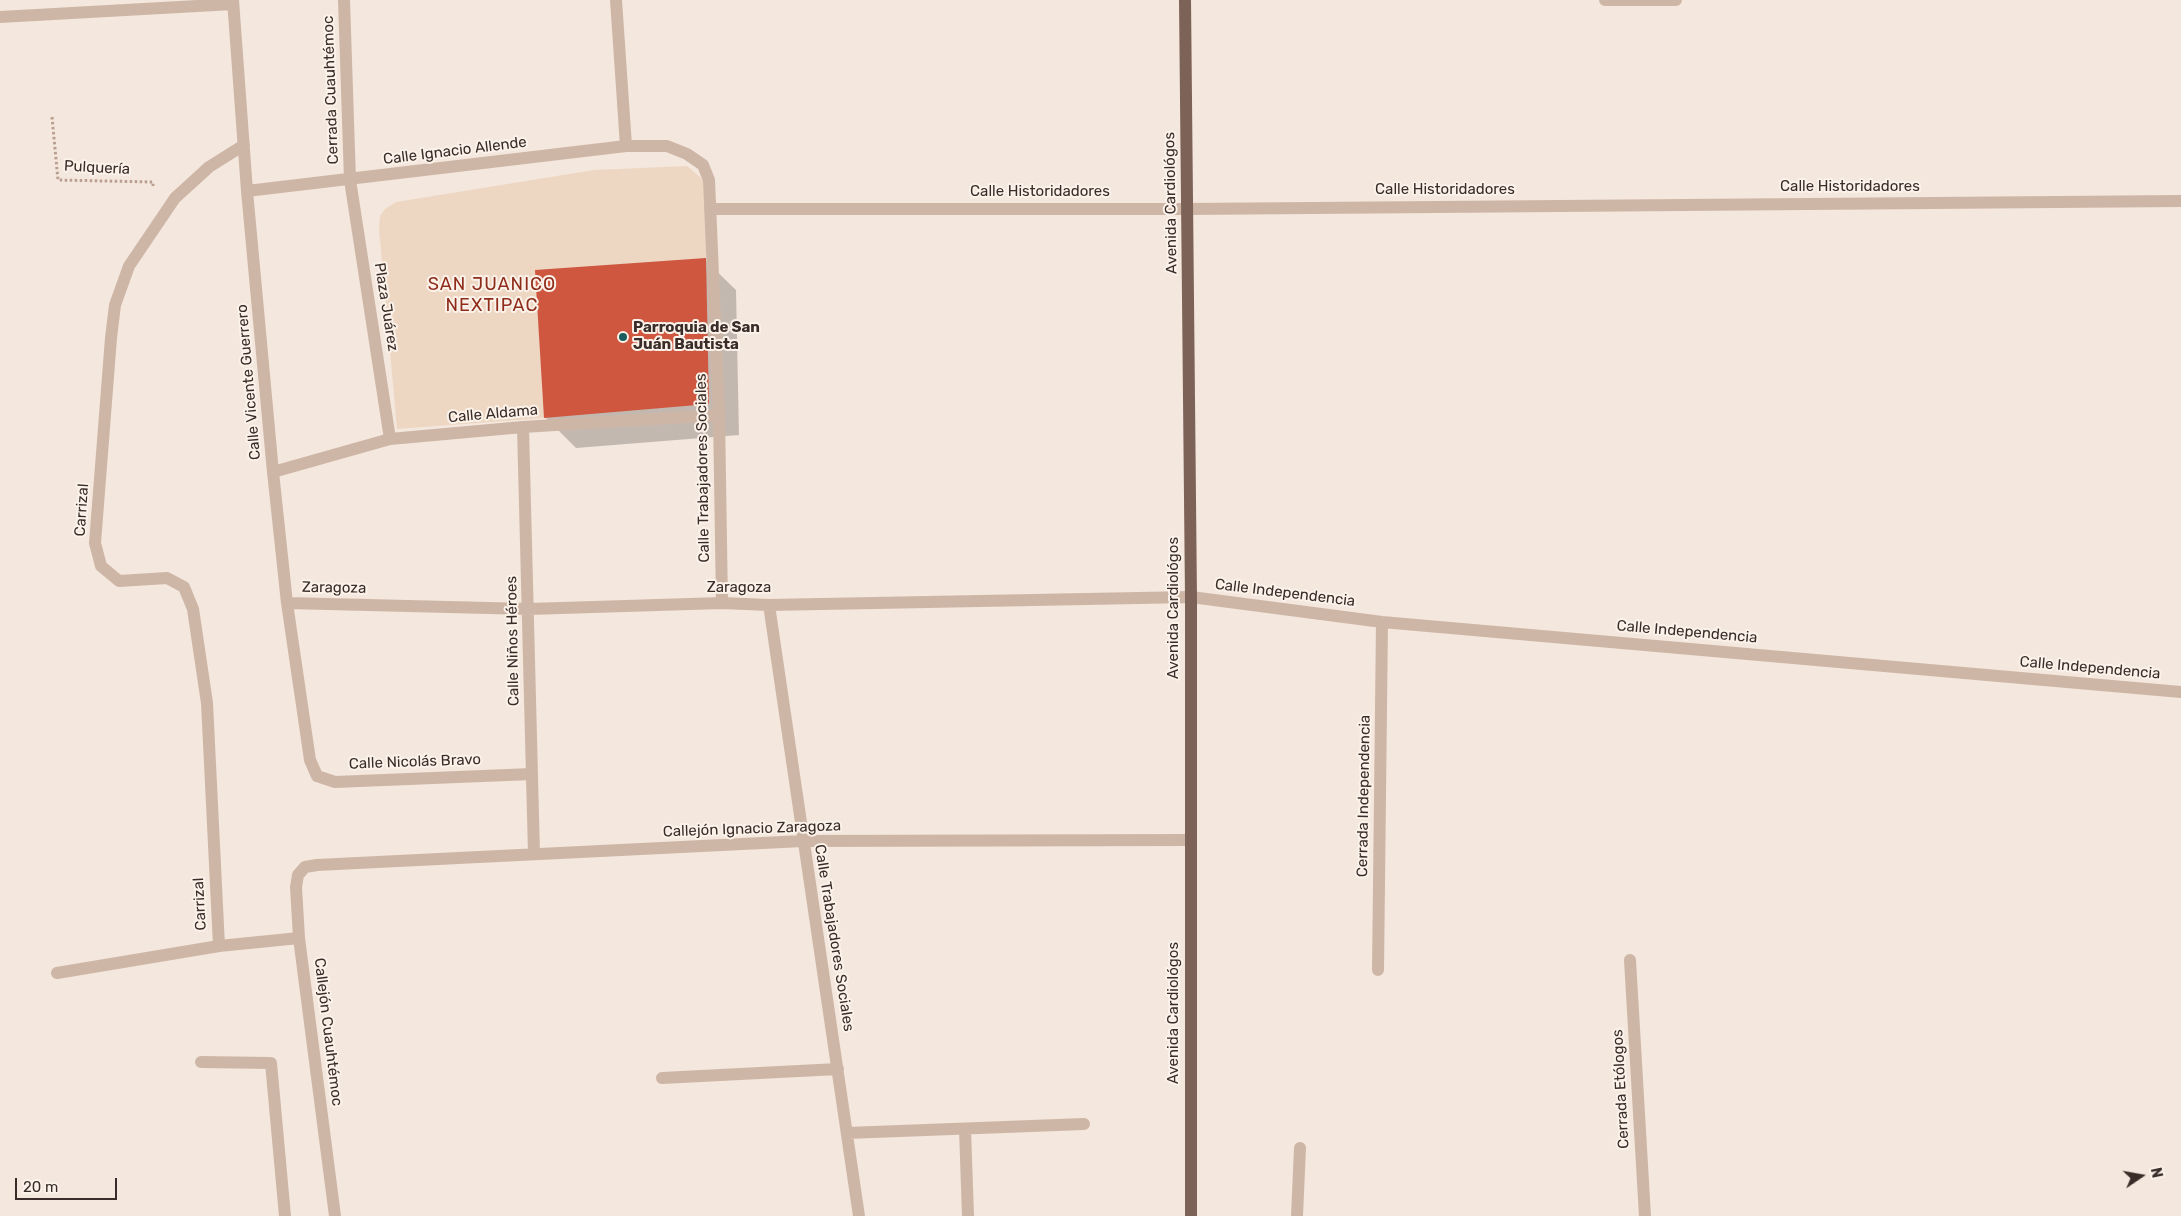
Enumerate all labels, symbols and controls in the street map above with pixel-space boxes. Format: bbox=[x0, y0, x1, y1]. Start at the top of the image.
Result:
street label: Cerrada Cuauhtémoc bbox=[319, 15, 343, 165]
street label: Avenida Cardiológos bbox=[1161, 132, 1181, 274]
street label: Calle Ignacio Allende bbox=[382, 133, 528, 169]
street label: Pulquería bbox=[63, 157, 131, 179]
street label: Calle Historidadores bbox=[1780, 178, 1920, 196]
street label: Calle Historidadores bbox=[1375, 181, 1515, 199]
street label: Calle Historidadores bbox=[970, 183, 1110, 201]
street label: Plaza Juárez bbox=[370, 261, 402, 353]
district label: SAN JUANICO NEXTIPAC bbox=[426, 274, 558, 316]
street label: Calle Vicente Guerrero bbox=[233, 303, 265, 461]
place label: Parroquia de San Juán Bautista bbox=[633, 319, 760, 354]
marker: Parroquia de San Juán Bautista bbox=[617, 331, 629, 343]
street label: Calle Trabajadores Sociales bbox=[692, 373, 714, 563]
street label: Calle Aldama bbox=[447, 401, 539, 427]
street label: Carrizal bbox=[71, 483, 93, 537]
street label: Avenida Cardiológos bbox=[1165, 537, 1183, 679]
street label: Calle Independencia bbox=[1214, 575, 1356, 611]
street label: Calle Niños Héroes bbox=[503, 576, 523, 706]
street label: Zaragoza bbox=[302, 578, 366, 598]
street label: Zaragoza bbox=[707, 579, 771, 597]
street label: Calle Independencia bbox=[1616, 617, 1758, 647]
street label: Calle Independencia bbox=[2019, 653, 2161, 683]
street label: Cerrada Independencia bbox=[1354, 715, 1374, 877]
street label: Calle Nicolás Bravo bbox=[349, 751, 481, 773]
street label: Callejón Ignacio Zaragoza bbox=[663, 817, 841, 841]
street label: Calle Trabajadores Sociales bbox=[810, 843, 858, 1033]
street label: Carrizal bbox=[190, 877, 210, 931]
street label: Avenida Cardiológos bbox=[1165, 942, 1183, 1084]
street label: Callejón Cuauhtémoc bbox=[310, 957, 346, 1107]
street label: Cerrada Etólogos bbox=[1609, 1029, 1633, 1149]
north arrow bbox=[2116, 1151, 2166, 1201]
text: N bbox=[2147, 1166, 2166, 1179]
scale bar bbox=[18, 1168, 120, 1200]
text: 20 m bbox=[23, 1178, 58, 1196]

